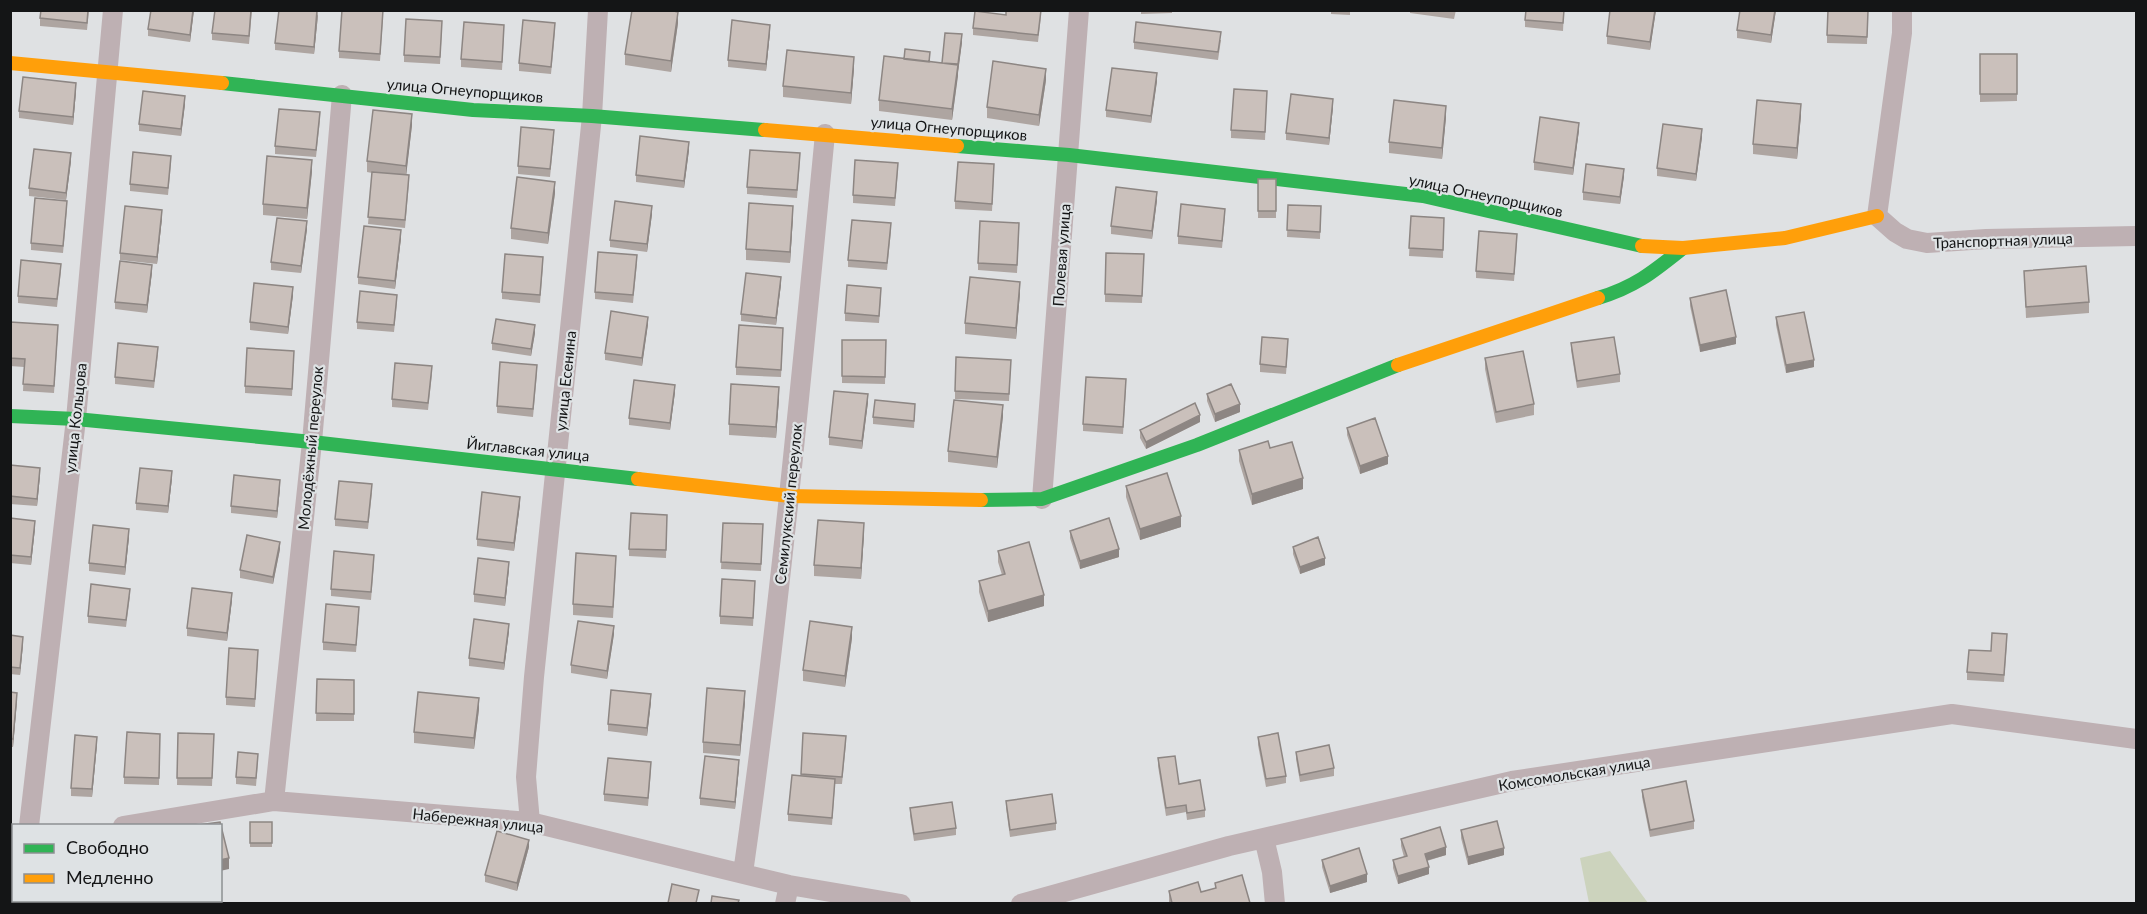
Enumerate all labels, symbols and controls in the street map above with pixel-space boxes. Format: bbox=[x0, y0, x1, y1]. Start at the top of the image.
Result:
street label: улица Огнеупорщиков bbox=[386, 74, 544, 106]
street label: улица Огнеупорщиков bbox=[870, 112, 1028, 144]
street label: улица Огнеупорщиков bbox=[1407, 170, 1565, 220]
street label: Полевая улица bbox=[1048, 203, 1074, 307]
street label: Транспортная улица bbox=[1933, 229, 2073, 251]
street label: улица Есенина bbox=[551, 330, 579, 432]
street label: улица Кольцова bbox=[60, 362, 90, 474]
street label: Молодёжный переулок bbox=[294, 365, 326, 531]
street label: Семилукский переулок bbox=[771, 422, 805, 585]
street label: Йиглавская улица bbox=[466, 434, 590, 464]
street label: Комсомольская улица bbox=[1497, 752, 1651, 794]
street label: Набережная улица bbox=[412, 804, 544, 836]
legend bbox=[12, 824, 222, 902]
text: Свободно bbox=[66, 836, 149, 858]
text: Медленно bbox=[66, 866, 154, 888]

